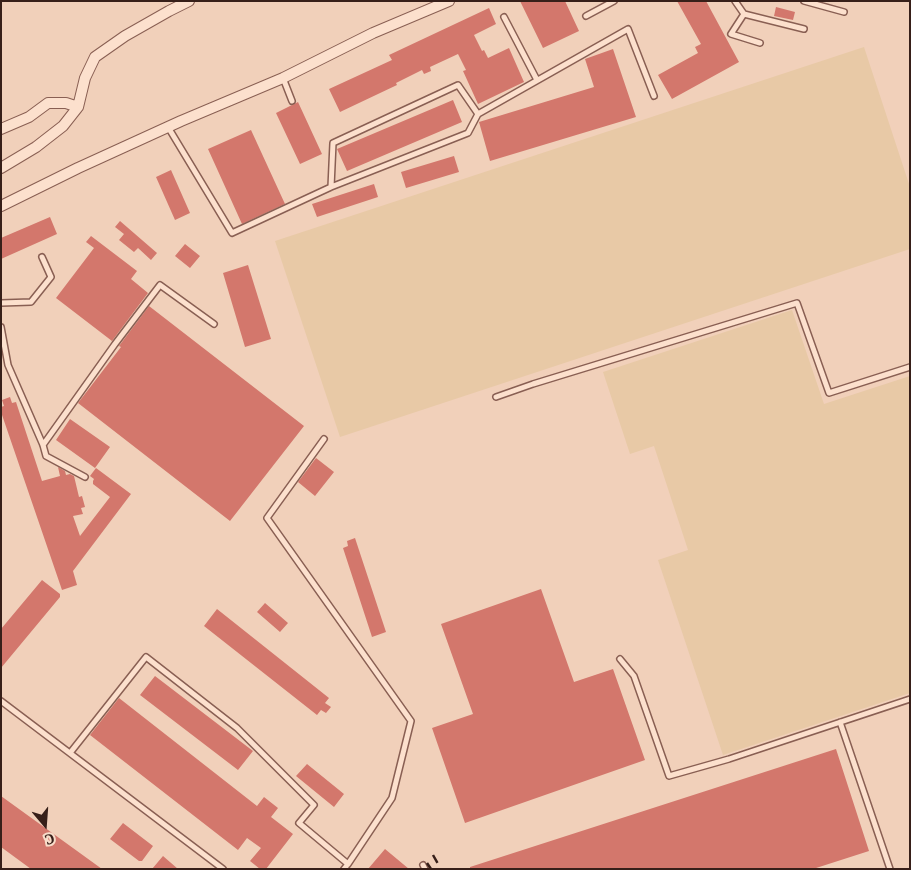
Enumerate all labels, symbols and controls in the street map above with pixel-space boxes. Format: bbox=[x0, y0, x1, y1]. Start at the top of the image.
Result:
north arrow bbox=[20, 800, 70, 850]
text: С bbox=[43, 829, 57, 850]

